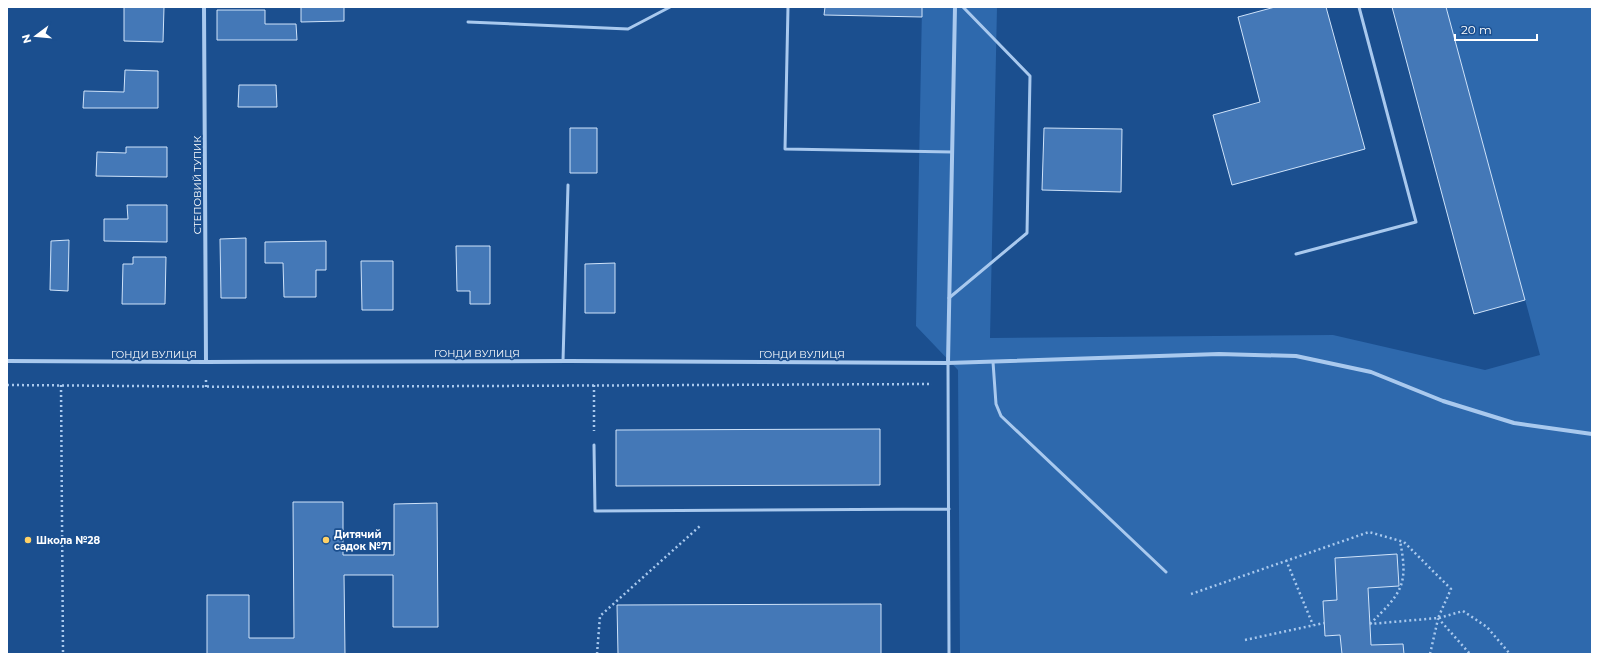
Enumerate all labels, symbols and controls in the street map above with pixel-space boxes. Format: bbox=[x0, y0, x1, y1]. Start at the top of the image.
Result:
north arrow bbox=[16, 16, 56, 56]
scale bar bbox=[1455, 16, 1537, 42]
text: 20 m bbox=[1461, 22, 1492, 37]
text: N bbox=[18, 33, 34, 45]
street label: СТЕПОВИЙ ТУПИК bbox=[191, 136, 204, 234]
street label: ГОНДИ ВУЛИЦЯ bbox=[434, 347, 520, 360]
street label: ГОНДИ ВУЛИЦЯ bbox=[111, 348, 197, 361]
street label: ГОНДИ ВУЛИЦЯ bbox=[759, 348, 845, 361]
place label: Дитячий садок №71 bbox=[334, 528, 391, 553]
place label: Школа №28 bbox=[36, 534, 101, 547]
marker: Школа №28 bbox=[23, 535, 33, 545]
marker: Дитячий садок №71 bbox=[321, 535, 331, 545]

